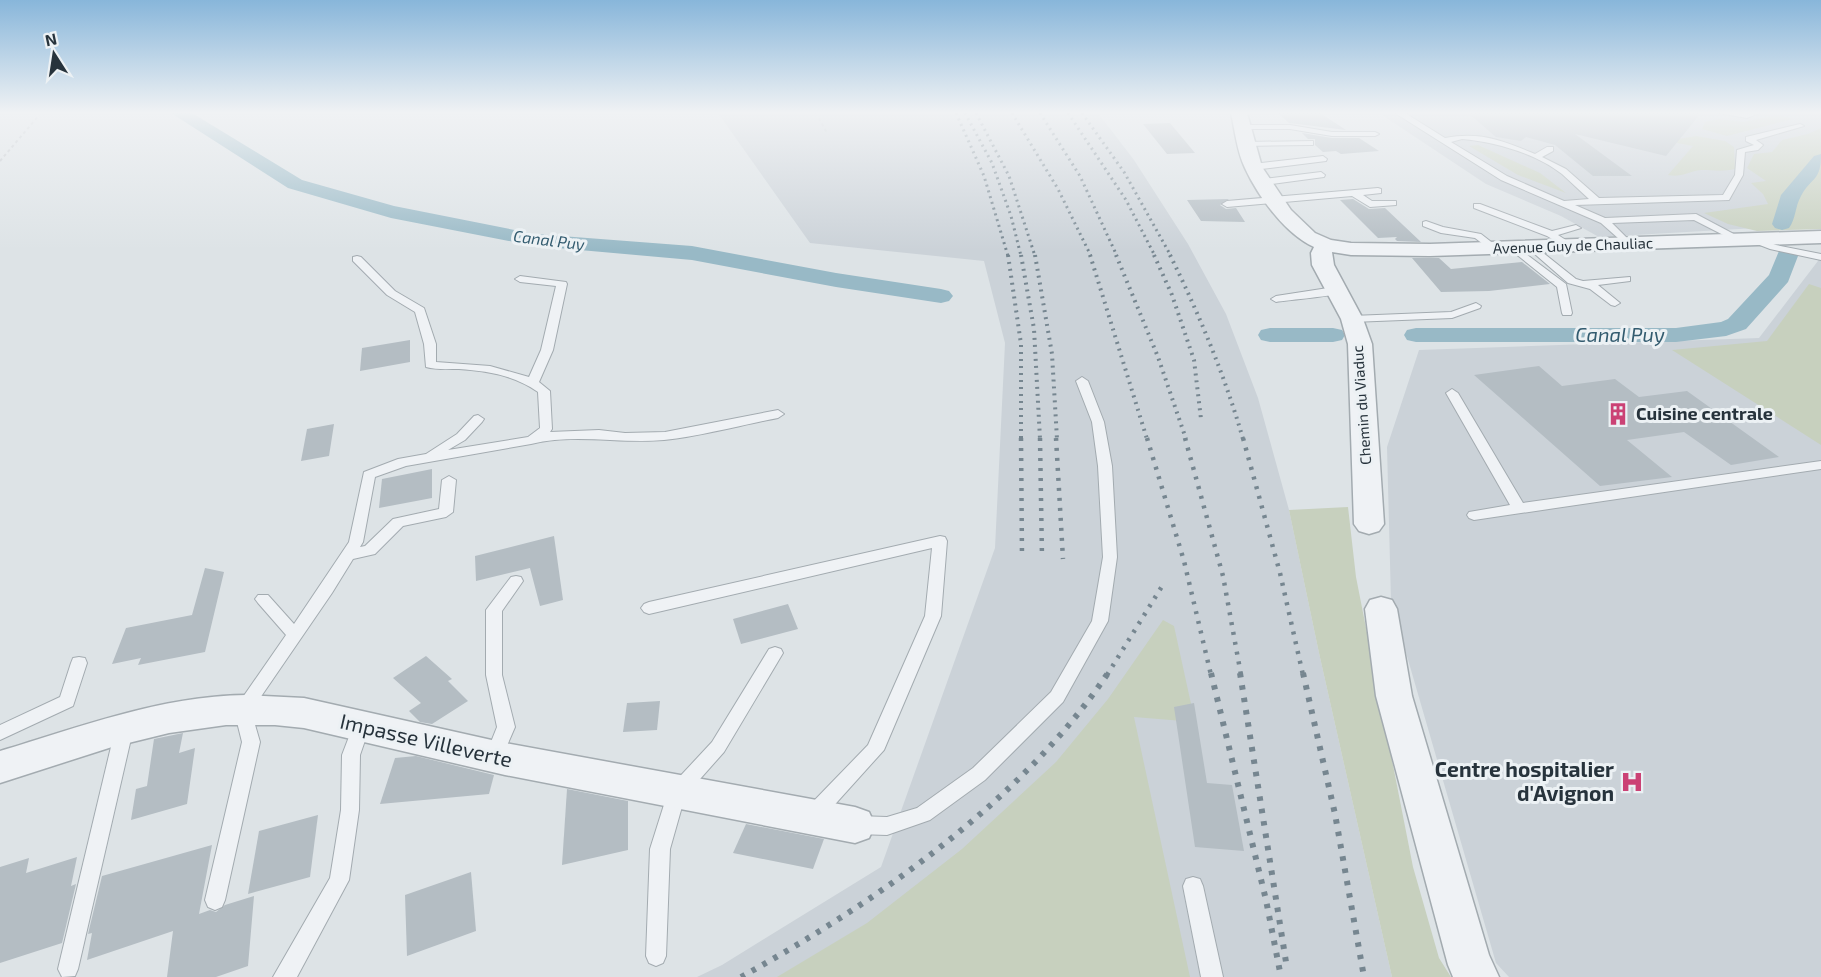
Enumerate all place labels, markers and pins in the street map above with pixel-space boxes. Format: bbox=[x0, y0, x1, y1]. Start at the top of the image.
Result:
building icon: Cuisine centrale bbox=[1605, 401, 1631, 427]
place label: Cuisine centrale bbox=[1636, 402, 1773, 424]
place label: Centre hospitalier d'Avignon bbox=[1435, 756, 1614, 805]
hospital icon: Centre hospitalier d'Avignon bbox=[1619, 769, 1645, 795]

